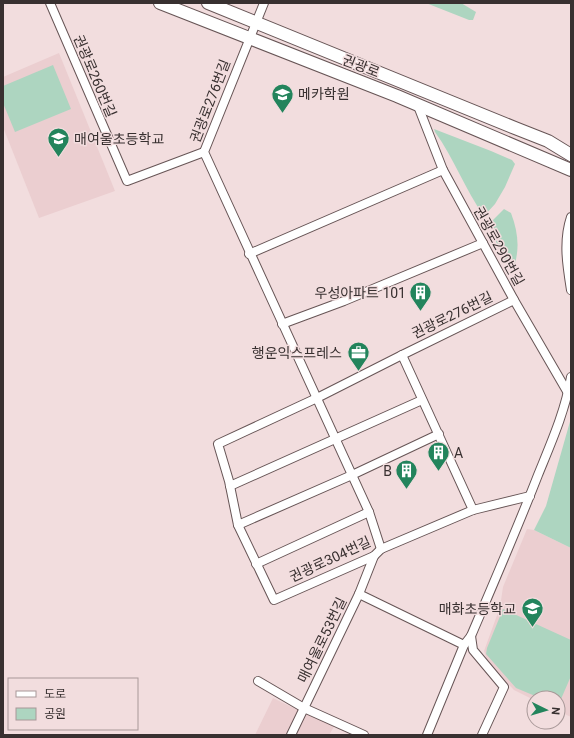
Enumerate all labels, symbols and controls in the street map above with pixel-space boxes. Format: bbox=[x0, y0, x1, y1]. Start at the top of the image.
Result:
street label: 권광로260번길 bbox=[70, 32, 120, 120]
street label: 권광로 bbox=[340, 52, 382, 80]
street label: 권광로276번길 bbox=[187, 57, 233, 145]
school or university icon: 메카학원 bbox=[270, 81, 296, 114]
place label: 메카학원 bbox=[298, 86, 350, 102]
school or university icon: 매여울초등학교 bbox=[46, 126, 72, 159]
place label: 매여울초등학교 bbox=[74, 131, 164, 147]
street label: 권광로290번길 bbox=[471, 204, 527, 288]
building icon: 우성아파트 101 bbox=[408, 280, 434, 313]
place label: 우성아파트 101 bbox=[315, 285, 406, 301]
street label: 권광로276번길 bbox=[409, 289, 495, 341]
office icon: 행운익스프레스 bbox=[345, 340, 371, 373]
place label: 행운익스프레스 bbox=[252, 345, 342, 361]
building icon: A bbox=[426, 440, 452, 473]
place label: A bbox=[454, 445, 463, 461]
building icon: B bbox=[394, 458, 420, 491]
place label: B bbox=[383, 463, 392, 479]
street label: 권광로304번길 bbox=[287, 533, 373, 585]
street label: 매여울로53번길 bbox=[294, 595, 350, 685]
school or university icon: 매화초등학교 bbox=[519, 596, 545, 629]
place label: 매화초등학교 bbox=[439, 601, 516, 617]
legend bbox=[8, 678, 138, 730]
text: 도로 bbox=[44, 687, 66, 701]
north arrow bbox=[526, 690, 566, 730]
text: N bbox=[549, 706, 562, 715]
text: 공원 bbox=[44, 707, 66, 721]

